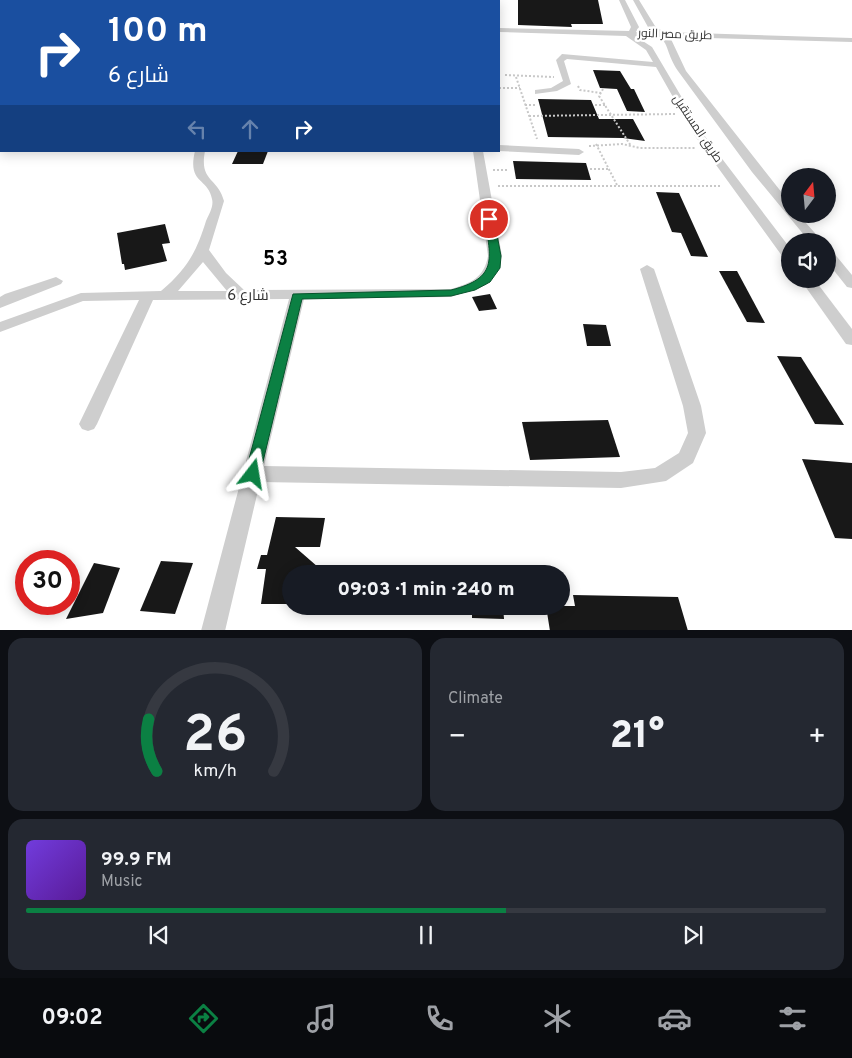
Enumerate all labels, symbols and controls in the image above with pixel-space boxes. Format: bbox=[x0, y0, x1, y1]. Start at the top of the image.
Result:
text: 100 m bbox=[108, 10, 208, 54]
icon: right bbox=[25, 20, 90, 85]
street label: طريق مصر النور bbox=[637, 26, 713, 44]
text: شارع 6 bbox=[108, 63, 169, 90]
street label: طريق المستقبل bbox=[668, 92, 726, 166]
icon: left bbox=[183, 115, 211, 143]
icon: ahead bbox=[236, 115, 264, 143]
icon: right bbox=[289, 115, 317, 143]
north arrow bbox=[781, 168, 836, 222]
map controls bbox=[781, 168, 836, 288]
pin bbox=[468, 198, 510, 240]
icon: arrive bbox=[475, 205, 503, 233]
button: sound bbox=[781, 233, 836, 288]
district label: 53 bbox=[263, 247, 289, 273]
street label: شارع 6 bbox=[227, 287, 269, 306]
position arrow bbox=[226, 447, 278, 499]
speed limit sign: 30 bbox=[15, 550, 80, 615]
text: 09:03 · 1 min · 240 m bbox=[337, 578, 515, 602]
text: Climate bbox=[448, 689, 503, 709]
text: 26 bbox=[183, 704, 247, 770]
text: 21° bbox=[610, 713, 664, 762]
text: − bbox=[448, 720, 466, 756]
text: + bbox=[808, 720, 826, 756]
text: km/h bbox=[193, 760, 237, 783]
text: 99.9 FM bbox=[101, 848, 172, 872]
text: Music bbox=[101, 872, 142, 892]
icon: previous bbox=[145, 921, 173, 949]
icon: pause bbox=[412, 921, 440, 949]
icon: next bbox=[679, 921, 707, 949]
icon: directions bbox=[186, 1001, 221, 1036]
icon: music bbox=[304, 1001, 339, 1036]
icon: phone bbox=[422, 1001, 457, 1036]
icon: climate bbox=[540, 1001, 575, 1036]
icon: car bbox=[657, 1001, 692, 1036]
icon: filters bbox=[775, 1001, 810, 1036]
text: 09:02 bbox=[41, 1005, 103, 1032]

